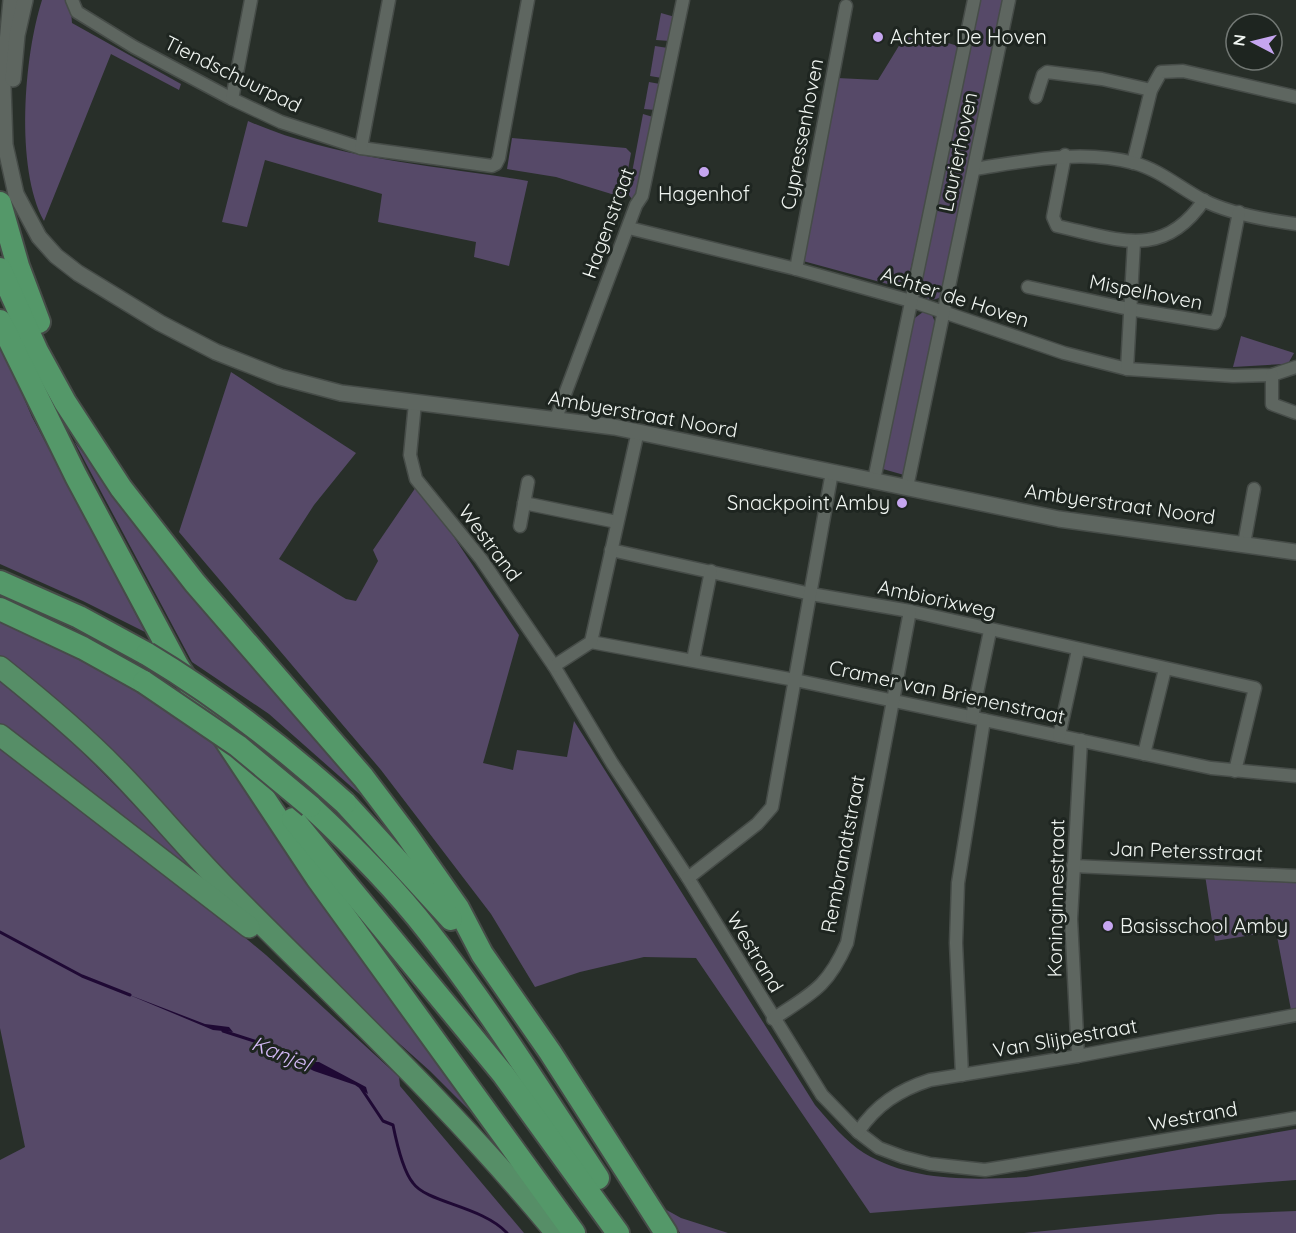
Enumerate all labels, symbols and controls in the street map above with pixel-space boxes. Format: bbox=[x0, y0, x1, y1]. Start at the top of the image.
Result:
north arrow bbox=[1224, 12, 1284, 72]
place label: Achter De Hoven bbox=[890, 24, 1047, 49]
street label: Tiendschuurpad bbox=[161, 30, 306, 118]
marker: Achter De Hoven bbox=[871, 30, 885, 44]
text: N bbox=[1228, 33, 1250, 47]
street label: Cypressenhoven bbox=[775, 56, 828, 212]
street label: Laurierhoven bbox=[933, 90, 982, 214]
street label: Hagenstraat bbox=[576, 164, 639, 282]
marker: Hagenhof bbox=[697, 165, 711, 179]
place label: Hagenhof bbox=[658, 181, 750, 206]
street label: Achter de Hoven bbox=[878, 261, 1032, 332]
street label: Mispelhoven bbox=[1087, 268, 1205, 315]
street label: Ambyerstraat Noord bbox=[546, 385, 740, 442]
street label: Ambyerstraat Noord bbox=[1023, 478, 1217, 529]
place label: Snackpoint Amby bbox=[727, 490, 890, 515]
marker: Snackpoint Amby bbox=[895, 496, 909, 510]
street label: Westrand bbox=[453, 499, 527, 586]
street label: Ambiorixweg bbox=[876, 574, 998, 623]
street label: Cramer van Brienenstraat bbox=[827, 654, 1068, 729]
street label: Rembrandtstraat bbox=[815, 773, 870, 935]
street label: Koninginnestraat bbox=[1042, 818, 1069, 977]
street label: Jan Petersstraat bbox=[1109, 835, 1263, 866]
street label: Westrand bbox=[722, 907, 789, 997]
place label: Basisschool Amby bbox=[1120, 913, 1288, 938]
marker: Basisschool Amby bbox=[1101, 919, 1115, 933]
street label: Van Slijpestraat bbox=[991, 1012, 1139, 1062]
water label: Kanjel bbox=[248, 1030, 317, 1077]
street label: Westrand bbox=[1147, 1095, 1239, 1136]

